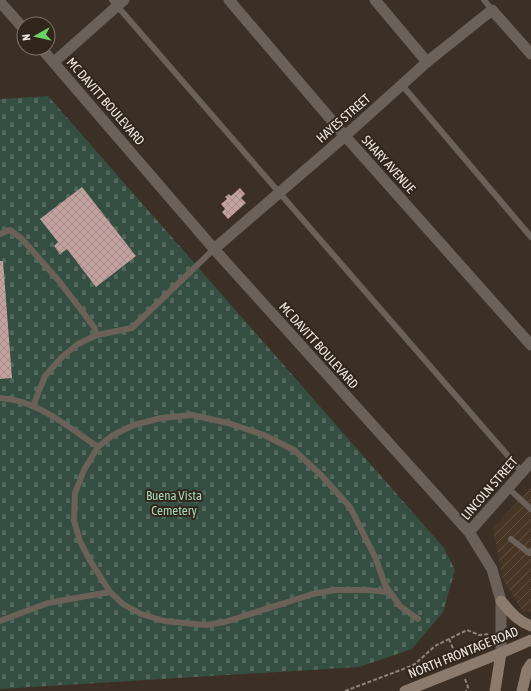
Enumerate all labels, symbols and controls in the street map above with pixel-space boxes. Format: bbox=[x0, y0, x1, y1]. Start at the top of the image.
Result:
north arrow bbox=[16, 16, 56, 56]
text: N bbox=[20, 33, 32, 41]
street label: MC DAVITT BOULEVARD bbox=[64, 55, 148, 148]
street label: HAYES STREET bbox=[313, 91, 373, 146]
street label: SHARY AVENUE bbox=[359, 132, 419, 197]
street label: MC DAVITT BOULEVARD bbox=[276, 299, 361, 392]
street label: LINCOLN STREET bbox=[458, 454, 521, 523]
park label: Buena Vista Cemetery bbox=[146, 488, 202, 518]
street label: NORTH FRONTAGE ROAD bbox=[406, 624, 520, 681]

